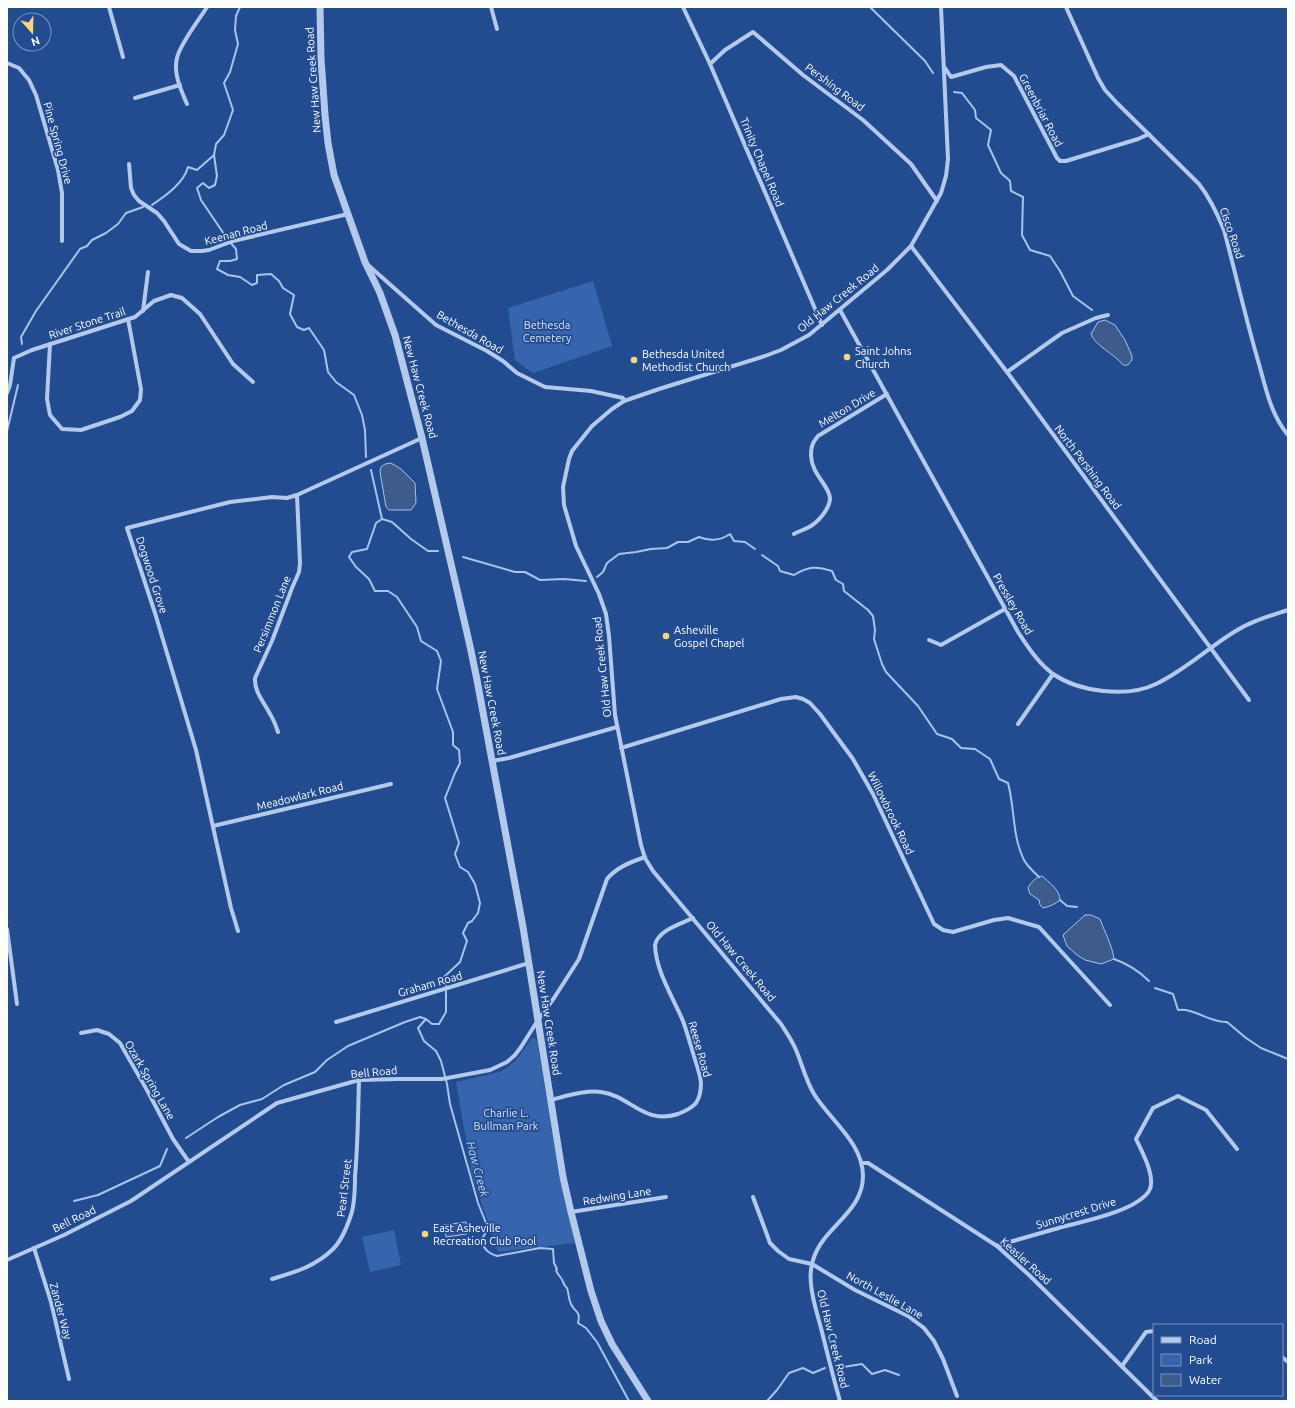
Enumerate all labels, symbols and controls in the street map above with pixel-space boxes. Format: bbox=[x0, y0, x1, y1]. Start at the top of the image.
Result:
north arrow bbox=[12, 12, 52, 52]
street label: New Haw Creek Road bbox=[303, 27, 323, 133]
text: N bbox=[30, 34, 41, 48]
street label: Pershing Road bbox=[803, 61, 867, 113]
street label: Greenbriar Road bbox=[1017, 71, 1065, 149]
street label: Pine Spring Drive bbox=[41, 101, 75, 185]
street label: Trinity Chapel Road bbox=[738, 116, 786, 208]
street label: Cisco Road bbox=[1218, 206, 1246, 260]
street label: Keenan Road bbox=[203, 219, 269, 247]
street label: Old Haw Creek Road bbox=[795, 261, 881, 335]
street label: River Stone Trail bbox=[47, 305, 127, 341]
street label: Bethesda Road bbox=[435, 308, 505, 356]
park label: Bethesda Cemetery bbox=[523, 319, 572, 344]
street label: New Haw Creek Road bbox=[401, 334, 439, 440]
place label: Saint Johns Church bbox=[855, 345, 912, 370]
place label: Bethesda United Methodist Church bbox=[642, 348, 730, 373]
marker: Saint Johns Church bbox=[842, 352, 852, 362]
marker: Bethesda United Methodist Church bbox=[629, 355, 639, 365]
street label: Melton Drive bbox=[816, 386, 878, 430]
street label: North Pershing Road bbox=[1052, 423, 1124, 511]
street label: Dogwood Grove bbox=[134, 535, 170, 615]
street label: Pressley Road bbox=[991, 571, 1035, 637]
street label: Persimmon Lane bbox=[251, 574, 293, 654]
street label: Old Haw Creek Road bbox=[591, 616, 613, 718]
place label: Asheville Gospel Chapel bbox=[674, 624, 745, 649]
marker: Asheville Gospel Chapel bbox=[661, 631, 671, 641]
street label: New Haw Creek Road bbox=[476, 650, 508, 756]
street label: Willowbrook Road bbox=[866, 770, 916, 856]
street label: Meadowlark Road bbox=[255, 779, 345, 813]
street label: Old Haw Creek Road bbox=[704, 918, 778, 1004]
street label: Graham Road bbox=[396, 969, 464, 999]
street label: New Haw Creek Road bbox=[535, 970, 563, 1076]
street label: Reese Road bbox=[686, 1020, 714, 1078]
street label: Ozark Spring Lane bbox=[122, 1038, 178, 1122]
street label: Bell Road bbox=[350, 1064, 398, 1080]
park label: Charlie L. Bullman Park bbox=[474, 1107, 539, 1132]
water label: Haw Creek bbox=[464, 1140, 492, 1199]
street label: Pearl Street bbox=[334, 1158, 354, 1218]
street label: Redwing Lane bbox=[582, 1185, 652, 1207]
street label: Sunnycrest Drive bbox=[1035, 1195, 1117, 1231]
street label: Bell Road bbox=[50, 1203, 98, 1235]
place label: East Asheville Recreation Club Pool bbox=[433, 1222, 536, 1247]
marker: East Asheville Recreation Club Pool bbox=[420, 1229, 430, 1239]
street label: Keasler Road bbox=[998, 1235, 1054, 1287]
street label: North Leslie Lane bbox=[845, 1269, 925, 1321]
street label: Zander Way bbox=[48, 1281, 75, 1341]
street label: Old Haw Creek Road bbox=[815, 1288, 851, 1390]
legend bbox=[1153, 1324, 1283, 1396]
text: Road bbox=[1189, 1333, 1217, 1346]
text: Park bbox=[1189, 1353, 1213, 1366]
text: Water bbox=[1189, 1373, 1222, 1386]

